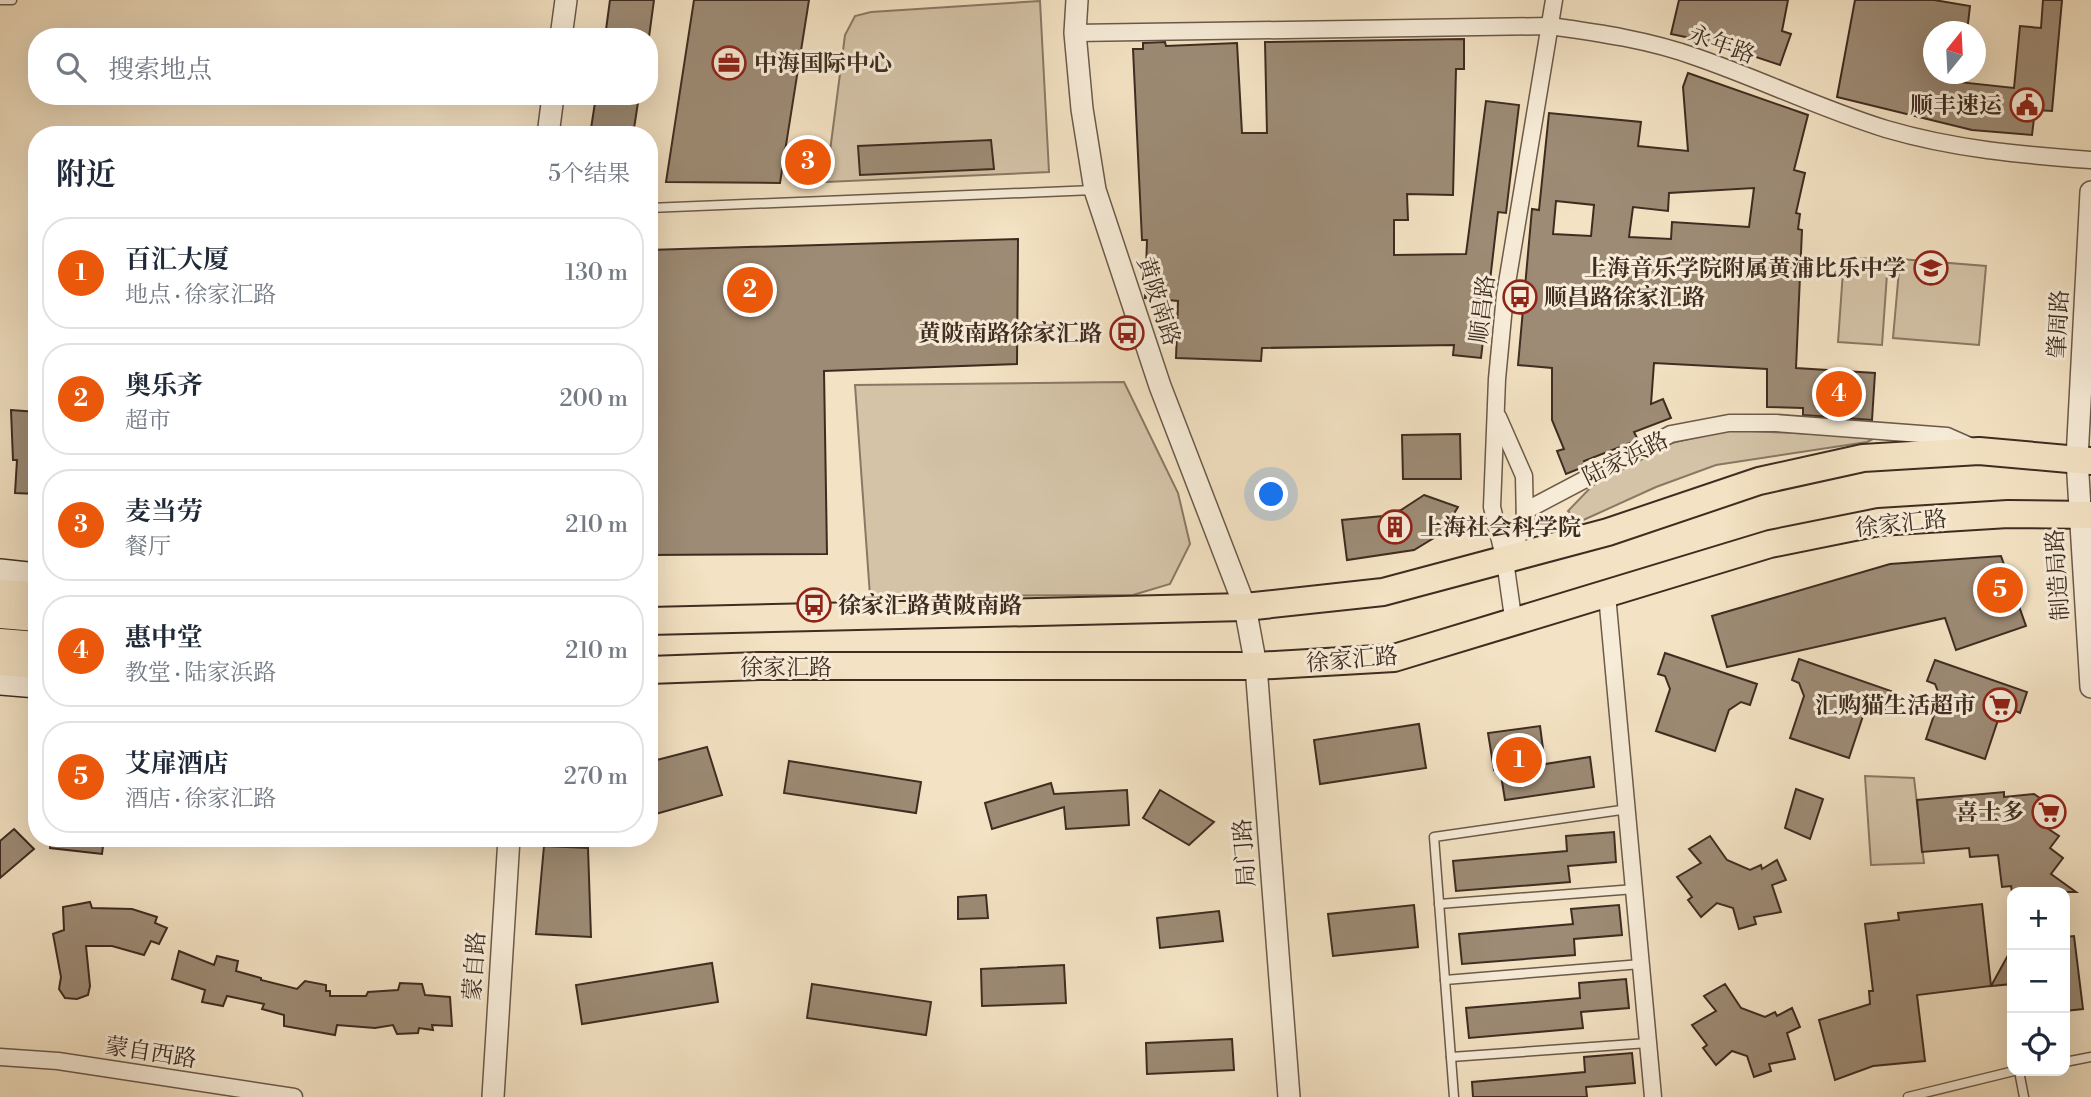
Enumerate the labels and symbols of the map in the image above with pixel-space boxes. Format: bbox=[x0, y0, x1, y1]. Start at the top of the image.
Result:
street label: 永年路 bbox=[1684, 20, 1759, 70]
north arrow bbox=[1923, 21, 1986, 84]
office icon: 中海国际中心 bbox=[710, 44, 748, 82]
place label: 中海国际中心 bbox=[754, 50, 892, 78]
public building icon: 顺丰速运 bbox=[2008, 86, 2046, 124]
place label: 顺丰速运 bbox=[1910, 92, 2002, 120]
pin: 3 bbox=[785, 136, 831, 188]
school or university icon: 上海音乐学院附属黄浦比乐中学 bbox=[1912, 249, 1950, 287]
street label: 黄陂南路 bbox=[1131, 253, 1186, 349]
place label: 上海音乐学院附属黄浦比乐中学 bbox=[1584, 255, 1906, 283]
pin: 2 bbox=[727, 264, 773, 316]
street label: 顺昌路 bbox=[1465, 273, 1501, 345]
bus stop icon: 顺昌路徐家汇路 bbox=[1501, 278, 1539, 316]
place label: 顺昌路徐家汇路 bbox=[1544, 284, 1705, 312]
street label: 肇周路 bbox=[2043, 289, 2075, 359]
bus stop icon: 黄陂南路徐家汇路 bbox=[1108, 314, 1146, 352]
place label: 黄陂南路徐家汇路 bbox=[918, 320, 1102, 348]
pin: 4 bbox=[1816, 368, 1862, 420]
street label: 陆家浜路 bbox=[1578, 426, 1673, 492]
your location bbox=[1254, 477, 1288, 511]
street label: 徐家汇路 bbox=[1854, 505, 1948, 543]
building icon: 上海社会科学院 bbox=[1376, 508, 1414, 546]
place label: 上海社会科学院 bbox=[1420, 514, 1581, 542]
street label: 制造局路 bbox=[2041, 528, 2075, 622]
pin: 5 bbox=[1977, 564, 2023, 616]
bus stop icon: 徐家汇路黄陂南路 bbox=[795, 586, 833, 624]
place label: 徐家汇路黄陂南路 bbox=[838, 592, 1022, 620]
street label: 徐家汇路 bbox=[1305, 642, 1399, 678]
street label: 徐家汇路 bbox=[740, 654, 832, 682]
supermarket icon: 汇购猫生活超市 bbox=[1981, 686, 2019, 724]
place label: 汇购猫生活超市 bbox=[1815, 692, 1976, 720]
pin: 1 bbox=[1496, 734, 1542, 786]
supermarket icon: 喜士多 bbox=[2030, 793, 2068, 831]
place label: 喜士多 bbox=[1955, 799, 2024, 827]
street label: 局门路 bbox=[1229, 818, 1261, 888]
street label: 蒙自路 bbox=[459, 931, 491, 1001]
street label: 蒙自西路 bbox=[103, 1032, 198, 1074]

